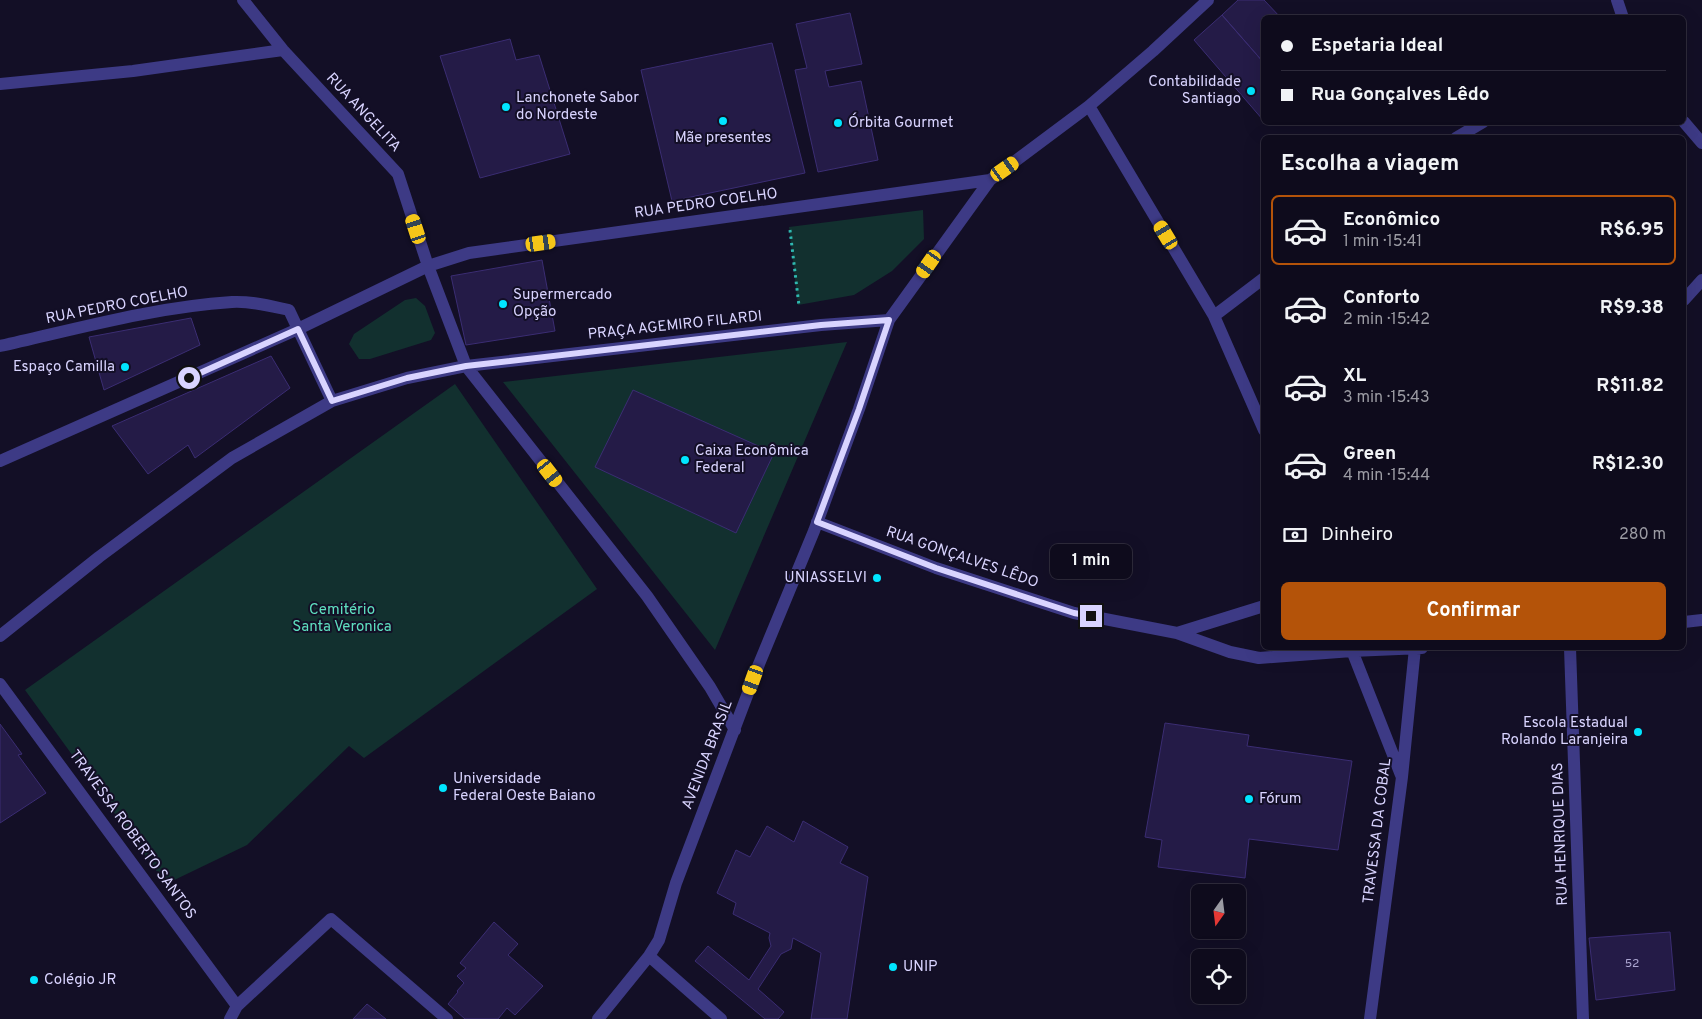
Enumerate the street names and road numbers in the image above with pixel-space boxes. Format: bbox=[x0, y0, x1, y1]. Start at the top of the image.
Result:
street label: RUA ANGELITA bbox=[321, 69, 405, 157]
street label: RUA PEDRO COELHO bbox=[633, 185, 779, 223]
street label: RUA PEDRO COELHO bbox=[44, 283, 190, 329]
street label: PRAÇA AGEMIRO FILARDI bbox=[587, 307, 763, 345]
street label: RUA GONÇALVES LÊDO bbox=[883, 522, 1041, 593]
street label: AVENIDA BRASIL bbox=[678, 698, 738, 812]
street label: TRAVESSA ROBERTO SANTOS bbox=[64, 747, 200, 923]
street label: TRAVESSA DA COBAL bbox=[1360, 757, 1396, 905]
street label: RUA HENRIQUE DIAS bbox=[1549, 762, 1573, 906]

